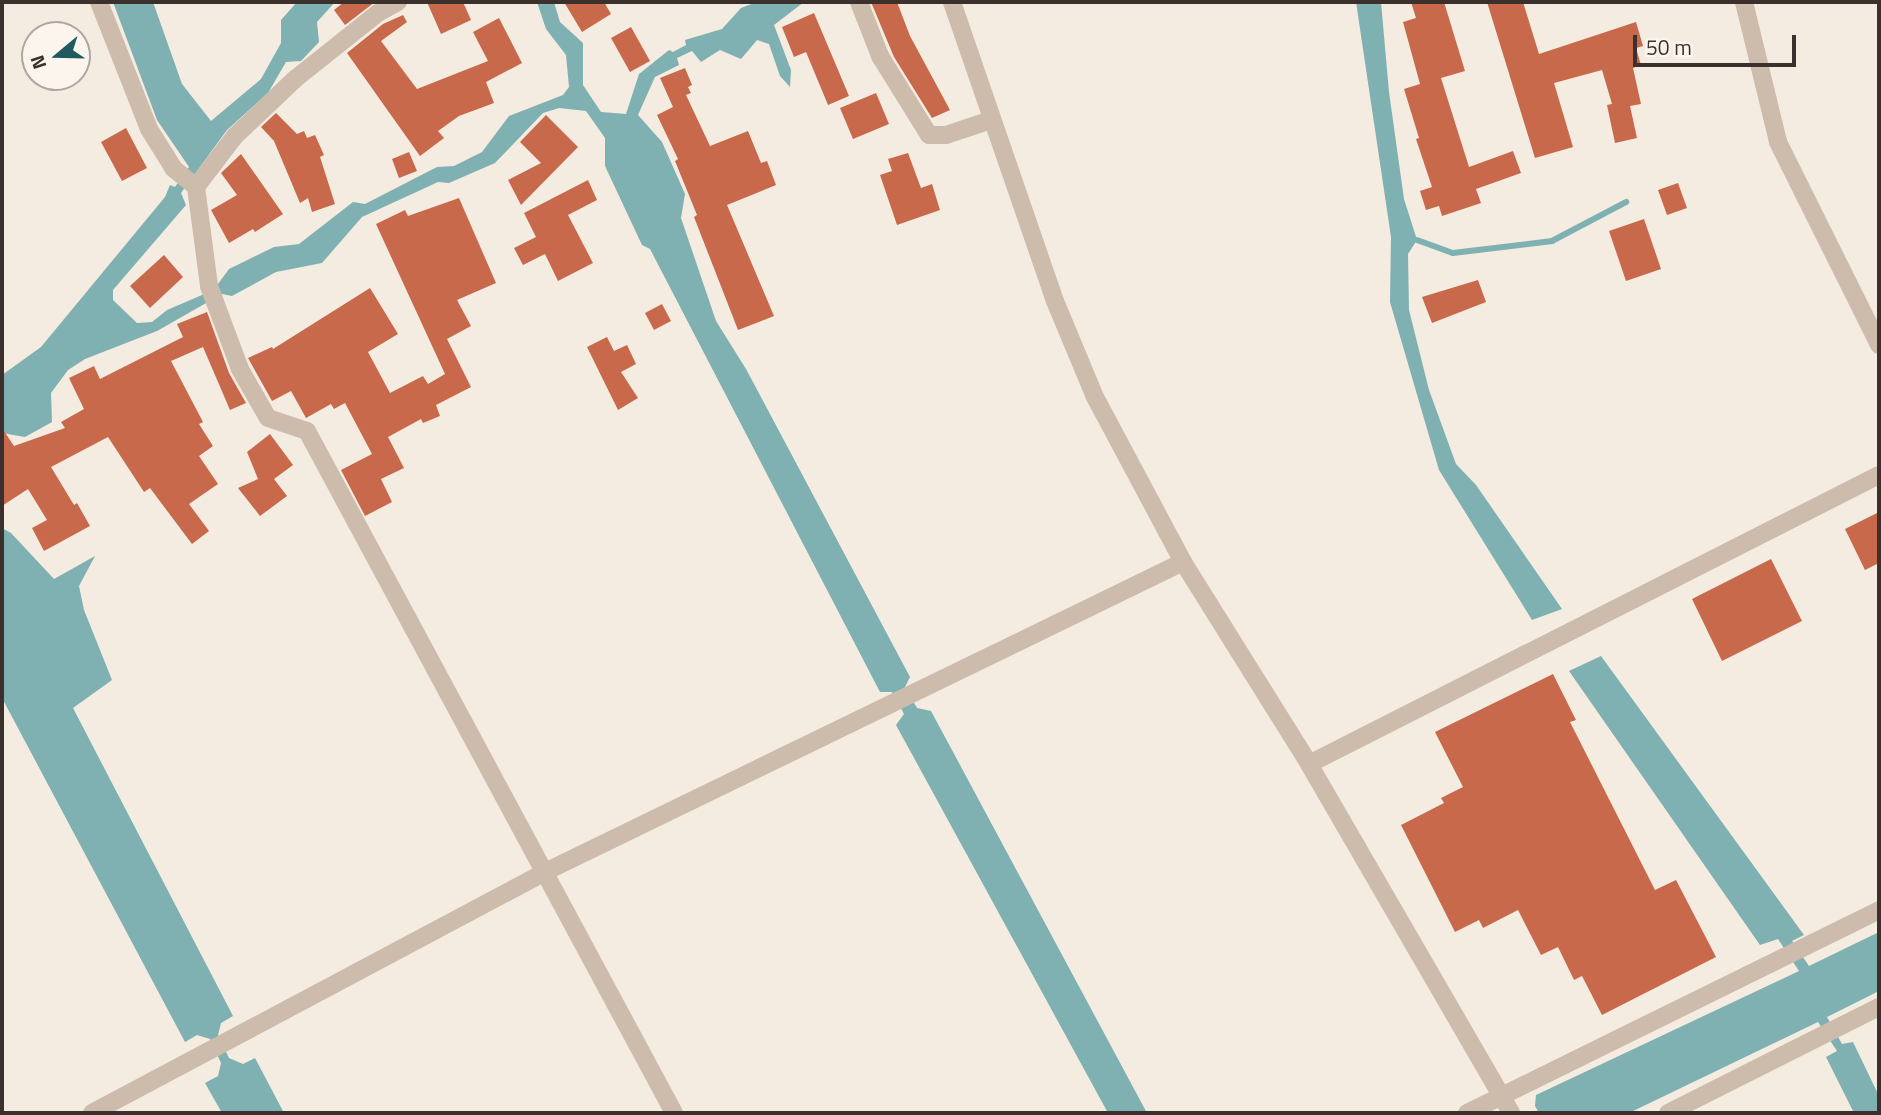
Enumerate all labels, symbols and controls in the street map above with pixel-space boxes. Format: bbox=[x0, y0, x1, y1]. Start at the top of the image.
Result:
north arrow bbox=[21, 21, 91, 91]
scale bar bbox=[1636, 21, 1799, 65]
text: 50 m bbox=[1646, 31, 1692, 63]
text: N bbox=[22, 51, 53, 73]

